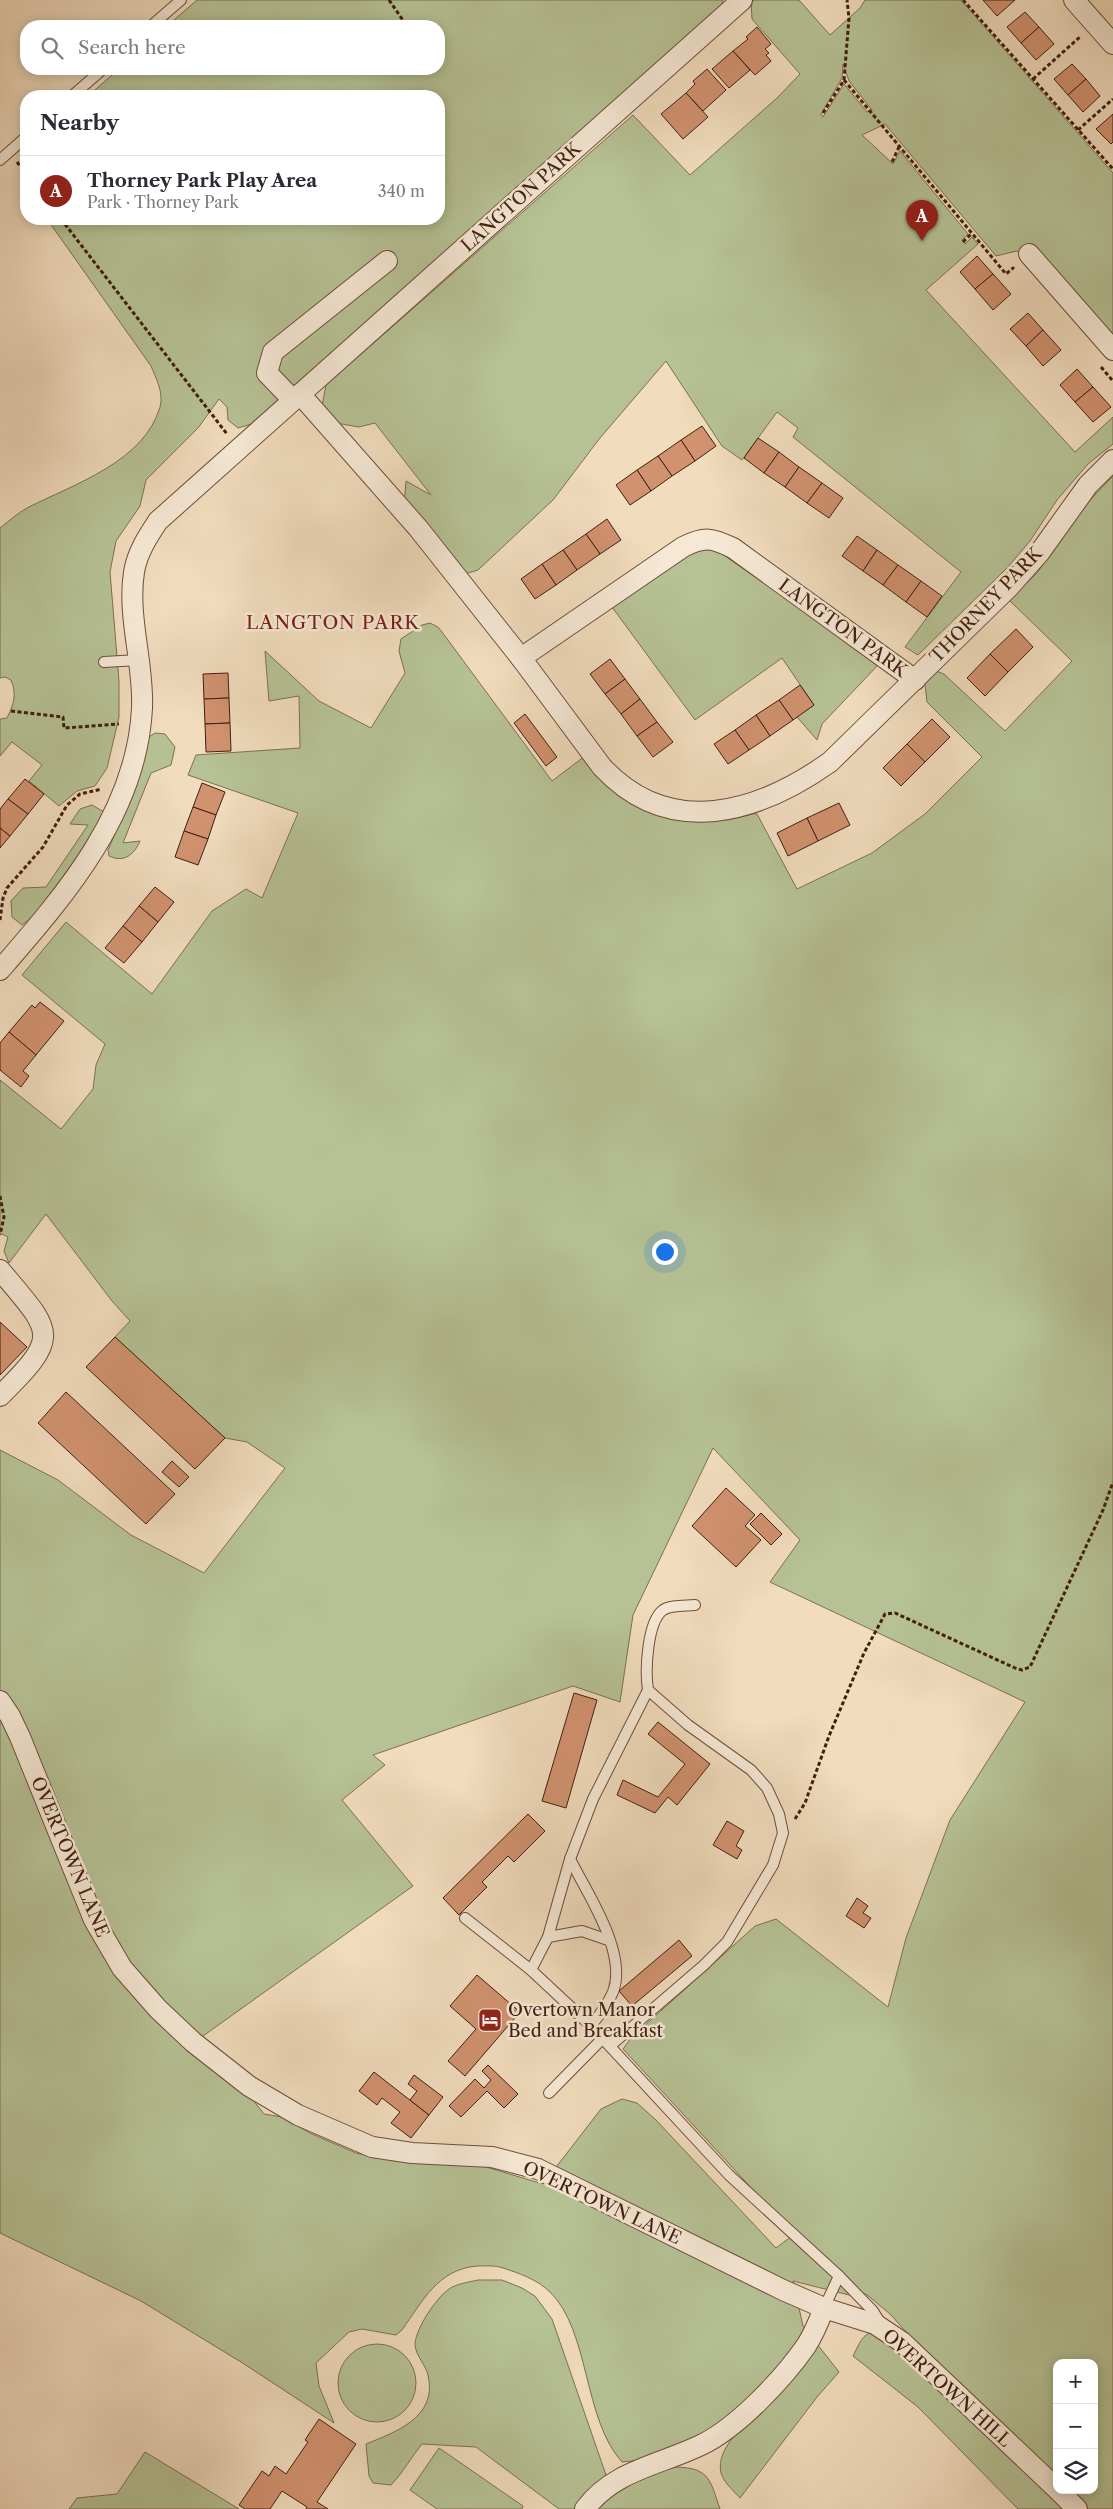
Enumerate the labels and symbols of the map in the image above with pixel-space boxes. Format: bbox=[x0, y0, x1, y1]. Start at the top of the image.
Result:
street label: LANGTON PARK bbox=[457, 137, 586, 257]
pin: A bbox=[906, 200, 938, 241]
street label: THORNEY PARK bbox=[925, 542, 1047, 667]
street label: LANGTON PARK bbox=[774, 574, 912, 683]
district label: LANGTON PARK bbox=[246, 611, 420, 634]
your location bbox=[652, 1239, 678, 1265]
street label: OVERTOWN LANE bbox=[26, 1773, 114, 1941]
place label: Overtown Manor Bed and Breakfast bbox=[508, 1999, 663, 2042]
hotel icon: Overtown Manor Bed and Breakfast bbox=[477, 2007, 503, 2033]
street label: OVERTOWN LANE bbox=[519, 2157, 685, 2249]
street label: OVERTOWN HILL bbox=[878, 2324, 1016, 2452]

